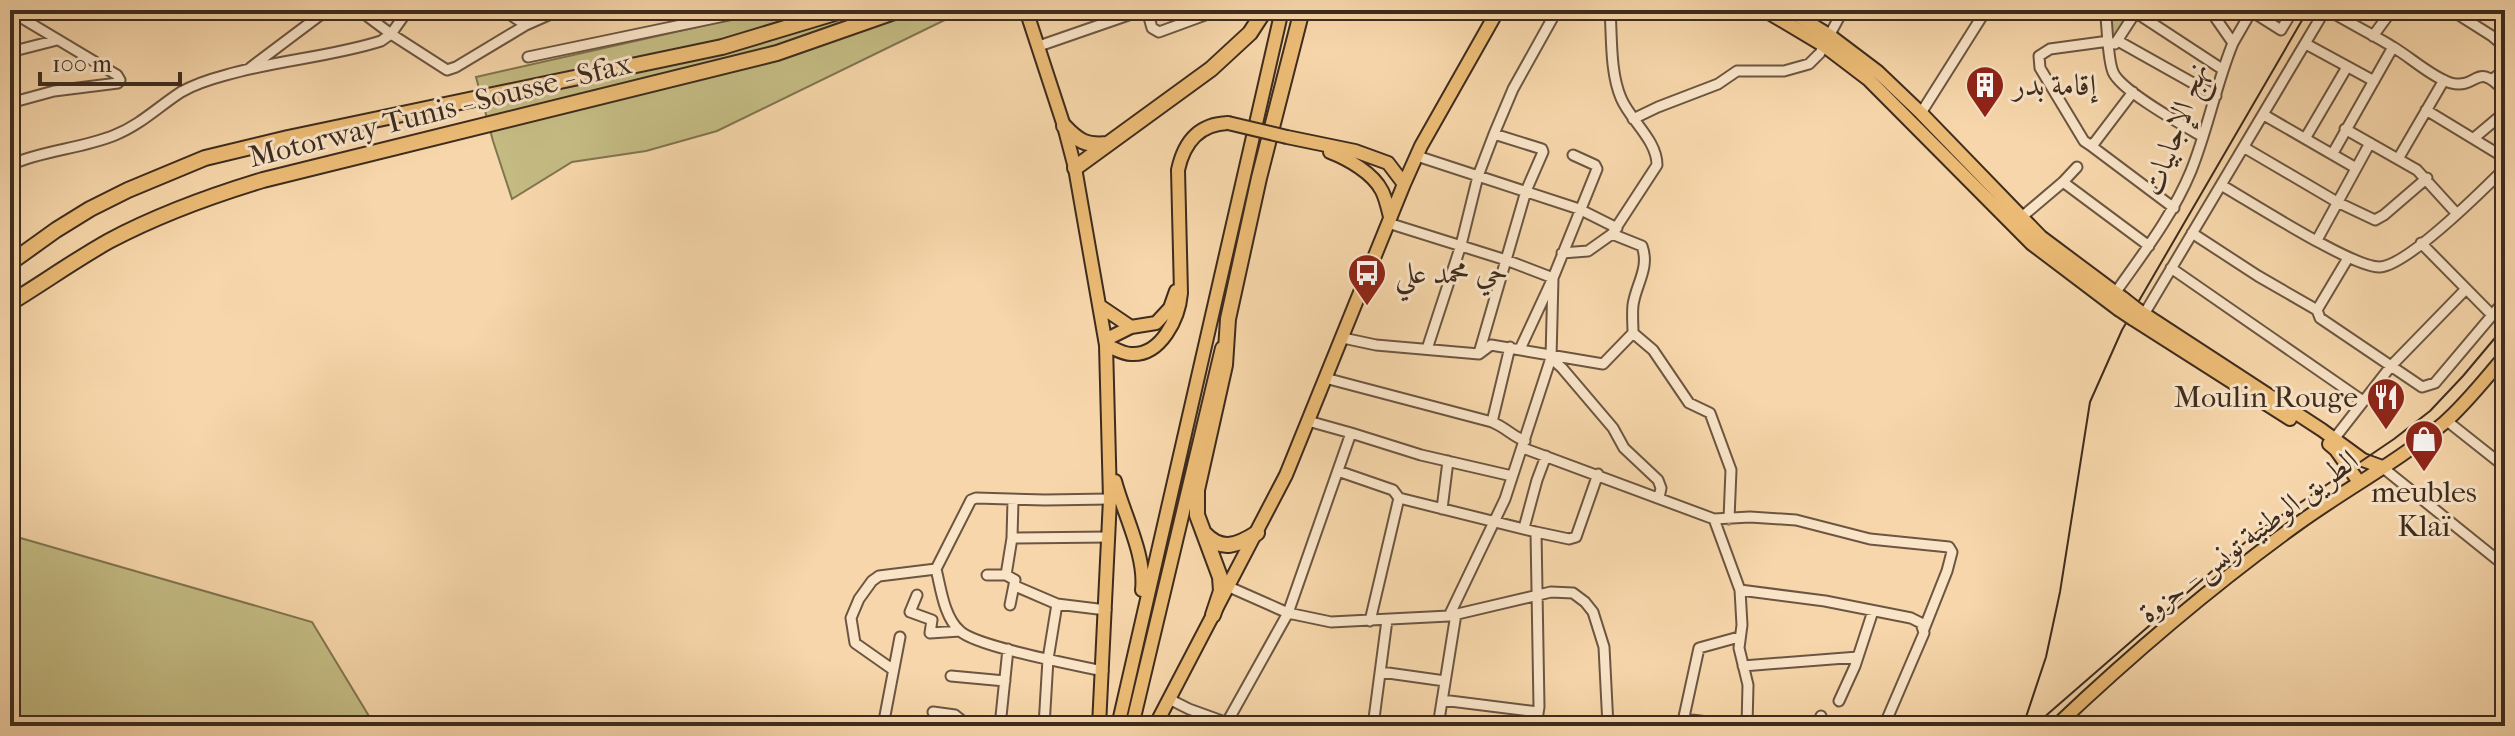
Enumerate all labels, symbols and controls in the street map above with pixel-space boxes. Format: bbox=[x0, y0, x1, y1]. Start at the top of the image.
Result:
scale bar bbox=[40, 36, 180, 86]
street label: Motorway Tunis - Sousse - Sfax bbox=[245, 46, 635, 175]
text: 100 m bbox=[52, 50, 112, 78]
street label: نهج الإجابيات bbox=[2135, 58, 2224, 204]
building icon: إقامة بدر bbox=[1964, 64, 2006, 119]
place label: إقامة بدر bbox=[2010, 68, 2099, 104]
bus stop icon: حي محمد علي bbox=[1346, 252, 1388, 307]
place label: حي محمد علي bbox=[1395, 256, 1508, 302]
restaurant icon: Moulin Rouge bbox=[2365, 376, 2407, 431]
place label: Moulin Rouge bbox=[2174, 380, 2358, 415]
shop icon: meubles Klaï bbox=[2403, 418, 2445, 473]
street label: الطريق الوطنية تونس - حزوة bbox=[2132, 442, 2366, 632]
place label: meubles Klaï bbox=[2371, 475, 2477, 544]

